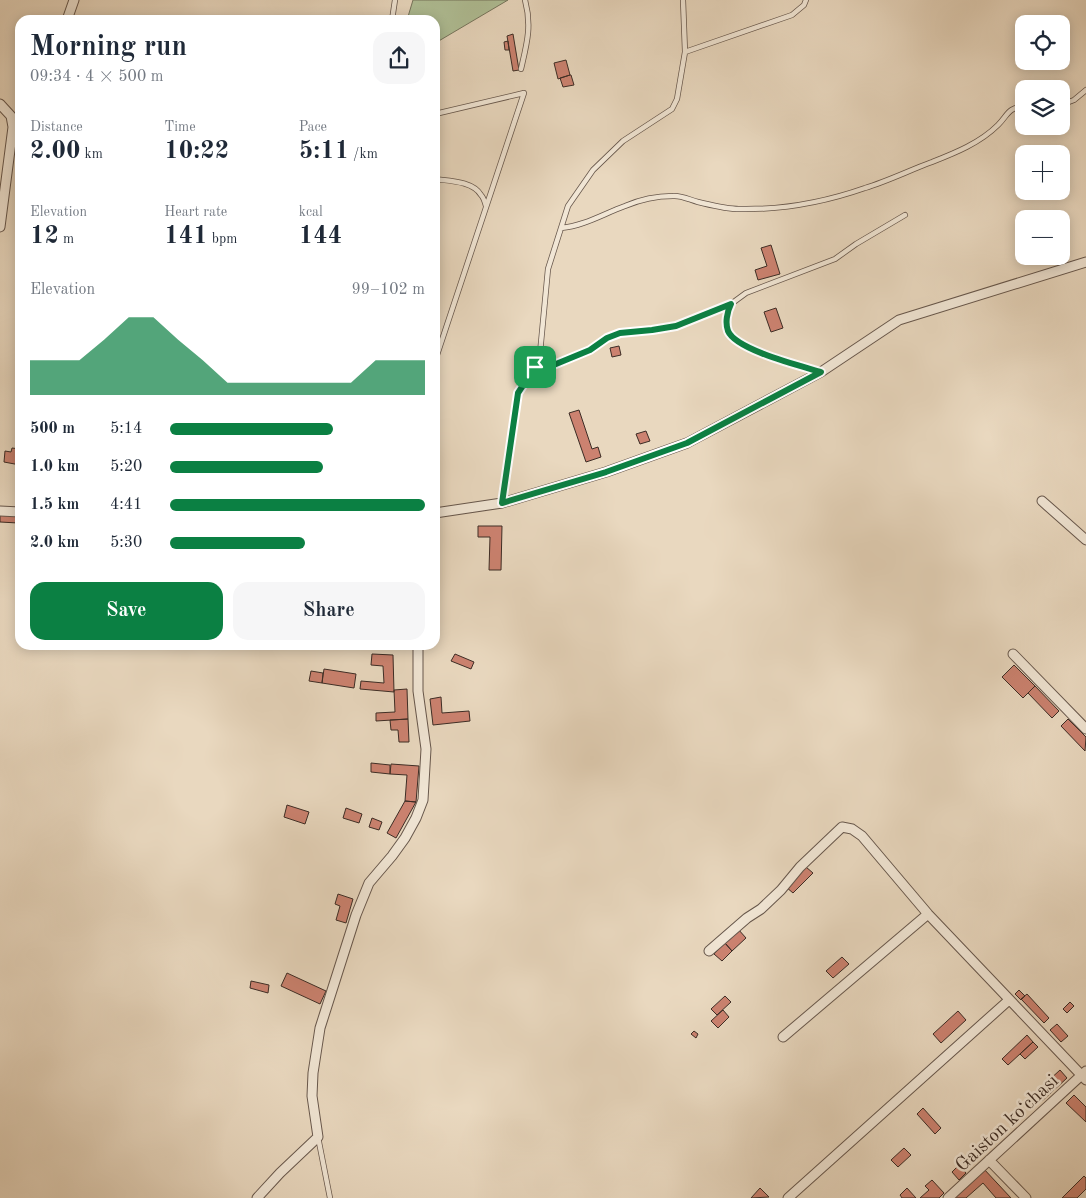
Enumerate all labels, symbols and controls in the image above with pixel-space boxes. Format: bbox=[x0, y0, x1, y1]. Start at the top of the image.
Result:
map controls bbox=[1015, 15, 1070, 265]
button: locate bbox=[1015, 15, 1070, 70]
button: share bbox=[373, 32, 425, 84]
text: Morning run bbox=[30, 34, 187, 62]
text: 09:34 · 4 × 500 m bbox=[30, 69, 163, 85]
button: layers bbox=[1015, 80, 1070, 135]
text: Distance bbox=[30, 120, 83, 134]
text: Time bbox=[164, 120, 196, 134]
text: Pace bbox=[299, 120, 327, 134]
text: 2.00 bbox=[30, 139, 81, 164]
text: 10:22 bbox=[164, 139, 229, 164]
text: 5:11 bbox=[299, 139, 349, 164]
button: + bbox=[1015, 145, 1070, 200]
text: km bbox=[81, 147, 103, 161]
text: /km bbox=[349, 147, 378, 161]
text: Elevation bbox=[30, 205, 87, 219]
text: Heart rate bbox=[164, 205, 227, 219]
text: kcal bbox=[299, 205, 323, 219]
button: − bbox=[1015, 210, 1070, 265]
text: 12 bbox=[30, 224, 59, 249]
text: 141 bbox=[164, 224, 208, 249]
text: 144 bbox=[299, 224, 342, 249]
text: m bbox=[59, 232, 74, 246]
text: bpm bbox=[208, 232, 237, 246]
text: Elevation bbox=[30, 282, 95, 298]
text: 99–102 m bbox=[351, 282, 425, 298]
pin bbox=[514, 346, 556, 388]
icon: arrive bbox=[521, 353, 549, 381]
text: 500 m bbox=[30, 421, 75, 437]
text: 5:14 bbox=[110, 421, 142, 437]
text: 1.0 km bbox=[30, 459, 79, 475]
text: 5:20 bbox=[110, 459, 142, 475]
text: 1.5 km bbox=[30, 497, 79, 513]
text: 4:41 bbox=[110, 497, 142, 513]
text: 2.0 km bbox=[30, 535, 79, 551]
text: 5:30 bbox=[110, 535, 142, 551]
button: Save bbox=[30, 582, 223, 640]
button: Share bbox=[233, 582, 425, 640]
street label: Gaiston koʻchasi bbox=[953, 1072, 1063, 1176]

